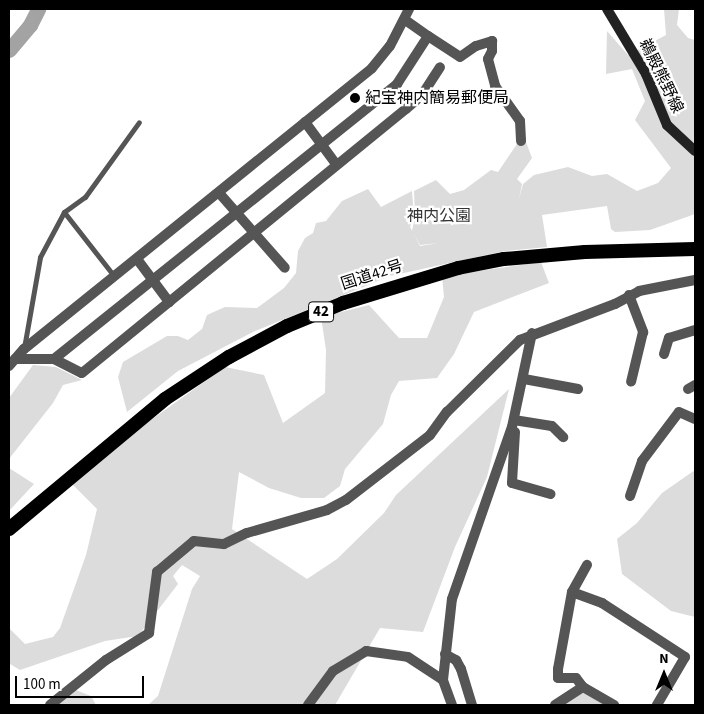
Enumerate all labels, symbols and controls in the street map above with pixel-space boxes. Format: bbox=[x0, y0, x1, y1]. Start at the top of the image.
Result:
street label: 鵜殿熊野線 bbox=[635, 36, 687, 116]
place label: 紀宝神内簡易郵便局 bbox=[365, 88, 509, 108]
marker: 紀宝神内簡易郵便局 bbox=[349, 92, 361, 104]
park label: 神内公園 bbox=[407, 206, 471, 226]
street label: 国道42号 bbox=[339, 256, 405, 294]
road number: 42 bbox=[307, 300, 335, 324]
north arrow bbox=[639, 649, 689, 699]
text: N bbox=[659, 649, 669, 669]
scale bar bbox=[18, 666, 146, 698]
text: 100 m bbox=[23, 674, 61, 695]

